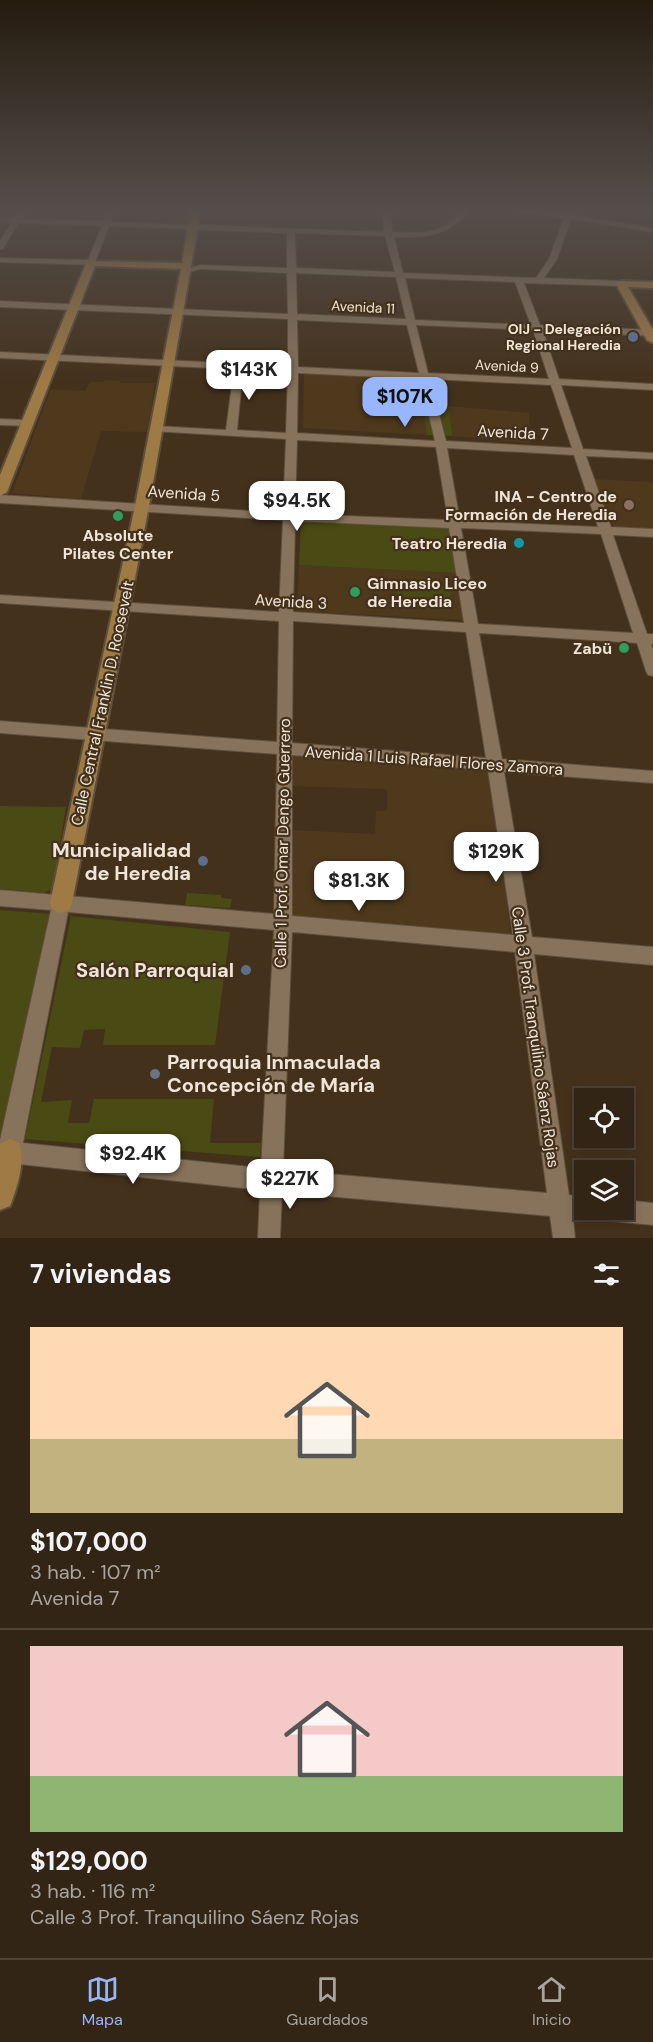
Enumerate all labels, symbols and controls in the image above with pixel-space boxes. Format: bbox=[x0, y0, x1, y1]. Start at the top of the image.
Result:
street label: Avenida 11 bbox=[331, 296, 395, 318]
place label: OIJ - Delegación Regional Heredia bbox=[506, 320, 621, 354]
marker: OIJ - Delegación Regional Heredia bbox=[626, 330, 640, 344]
pin: $143K bbox=[207, 350, 291, 401]
street label: Avenida 9 bbox=[475, 355, 540, 377]
text: $143K bbox=[220, 356, 278, 382]
pin: $107K bbox=[363, 377, 447, 428]
text: $107K bbox=[376, 383, 434, 409]
street label: Avenida 7 bbox=[477, 420, 549, 445]
street label: Avenida 5 bbox=[147, 480, 221, 507]
pin: $94.5K bbox=[248, 481, 346, 532]
place label: INA - Centro de Formación de Heredia bbox=[445, 486, 617, 525]
text: $94.5K bbox=[263, 487, 331, 513]
marker: INA - Centro de Formación de Heredia bbox=[622, 498, 636, 512]
marker: Absolute Pilates Center bbox=[111, 509, 125, 523]
place label: Absolute Pilates Center bbox=[63, 525, 174, 564]
place label: Teatro Heredia bbox=[392, 533, 507, 554]
marker: Teatro Heredia bbox=[512, 536, 526, 550]
place label: Gimnasio Liceo de Heredia bbox=[367, 573, 487, 612]
street label: Calle Central Franklin D. Roosevelt bbox=[66, 579, 139, 828]
marker: Gimnasio Liceo de Heredia bbox=[348, 585, 362, 599]
street label: Avenida 3 bbox=[254, 589, 328, 614]
place label: Zabü bbox=[573, 638, 612, 659]
marker: Zabü bbox=[617, 641, 631, 655]
street label: Calle 1 Prof. Omar Dengo Guerrero bbox=[270, 718, 295, 968]
street label: Avenida 1 Luis Rafael Flores Zamora bbox=[304, 741, 564, 780]
pin: $129K bbox=[454, 832, 538, 883]
place label: Municipalidad de Heredia bbox=[52, 837, 191, 886]
text: $129K bbox=[468, 838, 524, 864]
marker: Municipalidad de Heredia bbox=[196, 854, 210, 868]
pin: $81.3K bbox=[310, 861, 408, 912]
text: $81.3K bbox=[328, 867, 390, 893]
street label: Calle 3 Prof. Tranquilino Sáenz Rojas bbox=[507, 905, 564, 1169]
place label: Salón Parroquial bbox=[76, 957, 234, 983]
marker: Salón Parroquial bbox=[239, 963, 253, 977]
place label: Parroquia Inmaculada Concepción de María bbox=[167, 1049, 381, 1098]
marker: Parroquia Inmaculada Concepción de María bbox=[148, 1067, 162, 1081]
map controls bbox=[574, 1088, 634, 1220]
button: locate bbox=[574, 1088, 634, 1148]
pin: $92.4K bbox=[84, 1134, 182, 1185]
text: $92.4K bbox=[99, 1140, 167, 1166]
pin: $227K bbox=[248, 1159, 332, 1210]
button: layers bbox=[574, 1160, 634, 1220]
text: $227K bbox=[261, 1165, 319, 1191]
text: 7 viviendas bbox=[30, 1257, 172, 1291]
icon: filters bbox=[590, 1258, 623, 1291]
icon: home bbox=[273, 1366, 381, 1474]
text: $107,000 bbox=[30, 1525, 147, 1559]
text: 3 hab. · 107 m² bbox=[30, 1559, 161, 1585]
text: Avenida 7 bbox=[30, 1585, 119, 1611]
icon: home bbox=[273, 1685, 381, 1793]
text: $129,000 bbox=[30, 1844, 148, 1878]
text: 3 hab. · 116 m² bbox=[30, 1878, 155, 1904]
text: Calle 3 Prof. Tranquilino Sáenz Rojas bbox=[30, 1904, 359, 1930]
tab: Mapa bbox=[82, 1973, 123, 2030]
tab: Guardados bbox=[286, 1973, 368, 2030]
tab: Inicio bbox=[532, 1973, 571, 2030]

